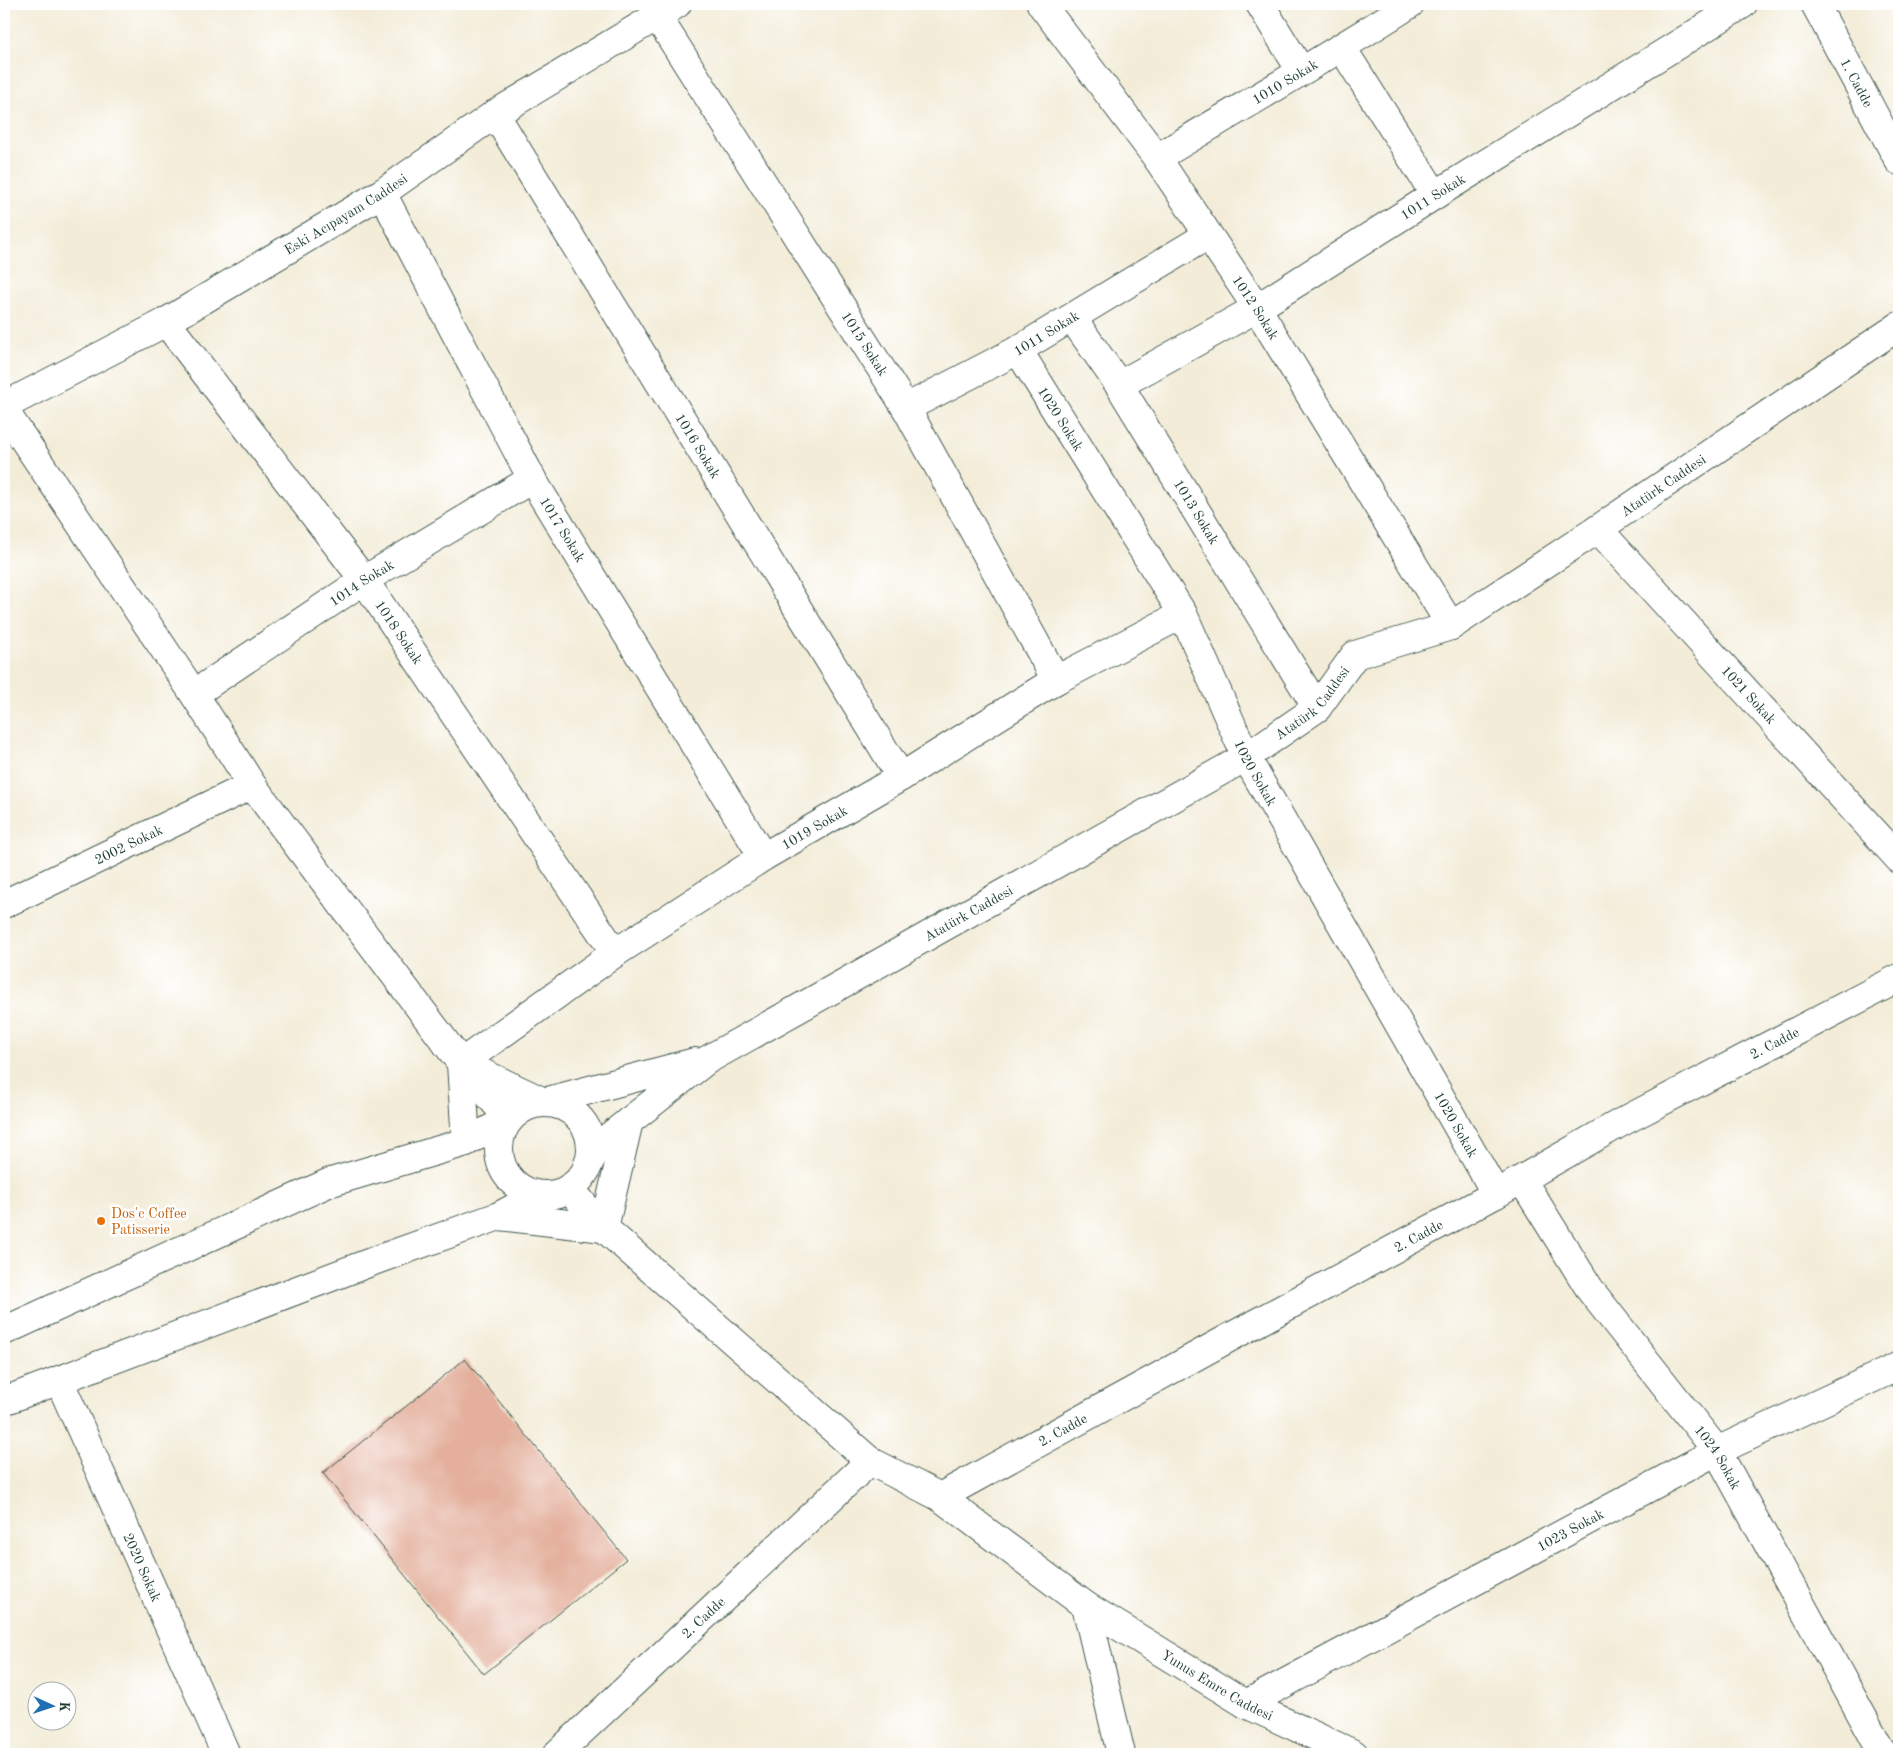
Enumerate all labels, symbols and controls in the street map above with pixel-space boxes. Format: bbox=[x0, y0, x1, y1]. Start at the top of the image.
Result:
street label: 1. Cadde bbox=[1837, 56, 1875, 110]
street label: 1010 Sokak bbox=[1250, 57, 1321, 107]
street label: Eski Acıpayam Caddesi bbox=[282, 172, 410, 258]
street label: 1011 Sokak bbox=[1398, 172, 1468, 223]
street label: 1012 Sokak bbox=[1229, 273, 1281, 343]
street label: 1015 Sokak bbox=[839, 309, 890, 379]
street label: 1011 Sokak bbox=[1012, 309, 1082, 359]
street label: 1020 Sokak bbox=[1035, 384, 1086, 454]
street label: 1016 Sokak bbox=[672, 411, 722, 481]
street label: Atatürk Caddesi bbox=[1619, 452, 1709, 519]
street label: 1013 Sokak bbox=[1171, 477, 1221, 547]
street label: 1017 Sokak bbox=[537, 495, 587, 565]
street label: 1014 Sokak bbox=[327, 558, 396, 609]
street label: 1018 Sokak bbox=[372, 598, 425, 667]
street label: 1021 Sokak bbox=[1718, 663, 1778, 727]
street label: Atatürk Caddesi bbox=[1273, 664, 1353, 743]
street label: 1020 Sokak bbox=[1231, 738, 1279, 809]
street label: 1019 Sokak bbox=[780, 804, 850, 853]
street label: 2002 Sokak bbox=[93, 823, 165, 867]
street label: Atatürk Caddesi bbox=[922, 884, 1016, 944]
street label: 2. Cadde bbox=[1748, 1025, 1802, 1062]
street label: 1020 Sokak bbox=[1431, 1090, 1480, 1160]
place label: Dos'c Coffee Patisserie bbox=[111, 1207, 187, 1237]
marker: Dos'c Coffee Patisserie bbox=[95, 1215, 107, 1227]
street label: 2. Cadde bbox=[1392, 1218, 1446, 1255]
street label: 2. Cadde bbox=[1036, 1411, 1090, 1449]
street label: 1024 Sokak bbox=[1691, 1423, 1743, 1492]
street label: 1023 Sokak bbox=[1535, 1507, 1606, 1554]
street label: 2020 Sokak bbox=[120, 1531, 163, 1604]
street label: 2. Cadde bbox=[679, 1595, 728, 1641]
street label: Yunus Emre Caddesi bbox=[1159, 1648, 1275, 1724]
north arrow bbox=[28, 1680, 78, 1730]
text: K bbox=[57, 1701, 71, 1713]

